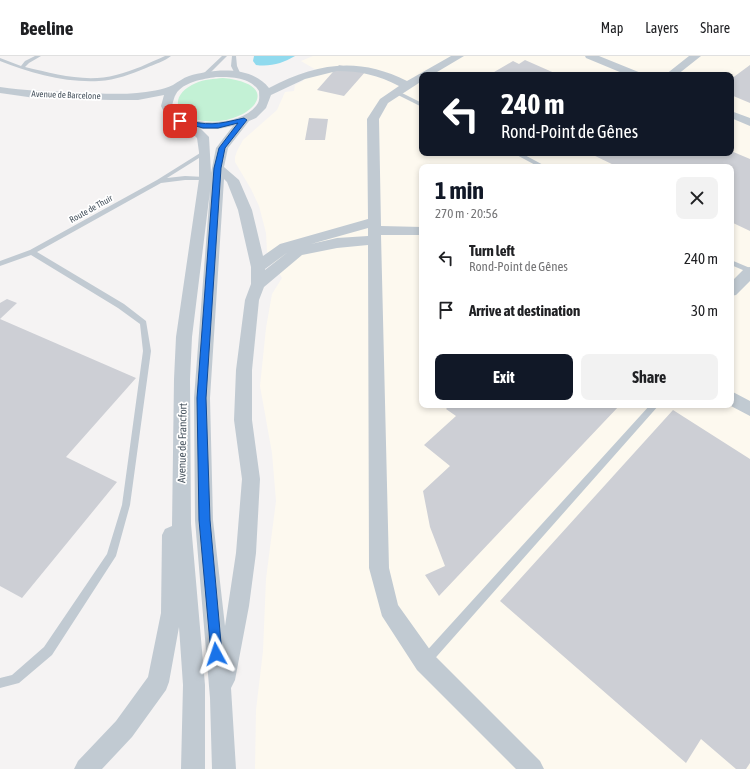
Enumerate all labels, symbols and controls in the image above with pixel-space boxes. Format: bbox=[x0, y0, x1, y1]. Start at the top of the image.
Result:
text: Beeline bbox=[20, 17, 73, 39]
text: Map bbox=[601, 20, 623, 36]
text: Layers bbox=[645, 20, 678, 36]
text: Share bbox=[700, 20, 730, 36]
icon: left bbox=[435, 88, 487, 140]
text: 240 m bbox=[501, 88, 564, 120]
street label: Avenue de Barcelone bbox=[31, 89, 101, 101]
pin bbox=[163, 104, 197, 138]
icon: arrive bbox=[169, 110, 191, 132]
text: Rond-Point de Gênes bbox=[501, 121, 638, 142]
text: 1 min bbox=[435, 177, 484, 204]
button: close bbox=[676, 177, 718, 219]
street label: Route de Thuir bbox=[68, 193, 115, 225]
text: 270 m · 20:56 bbox=[435, 206, 498, 221]
text: Turn left bbox=[469, 242, 515, 259]
icon: left bbox=[435, 247, 457, 269]
text: 240 m bbox=[684, 250, 718, 267]
text: Rond-Point de Gênes bbox=[469, 259, 568, 274]
icon: arrive bbox=[435, 299, 457, 321]
text: Arrive at destination bbox=[469, 302, 580, 319]
text: 30 m bbox=[691, 302, 718, 319]
button: Exit bbox=[435, 354, 573, 400]
button: Share bbox=[581, 354, 718, 400]
street label: Avenue de Francfort bbox=[175, 403, 189, 483]
position arrow bbox=[195, 633, 237, 675]

